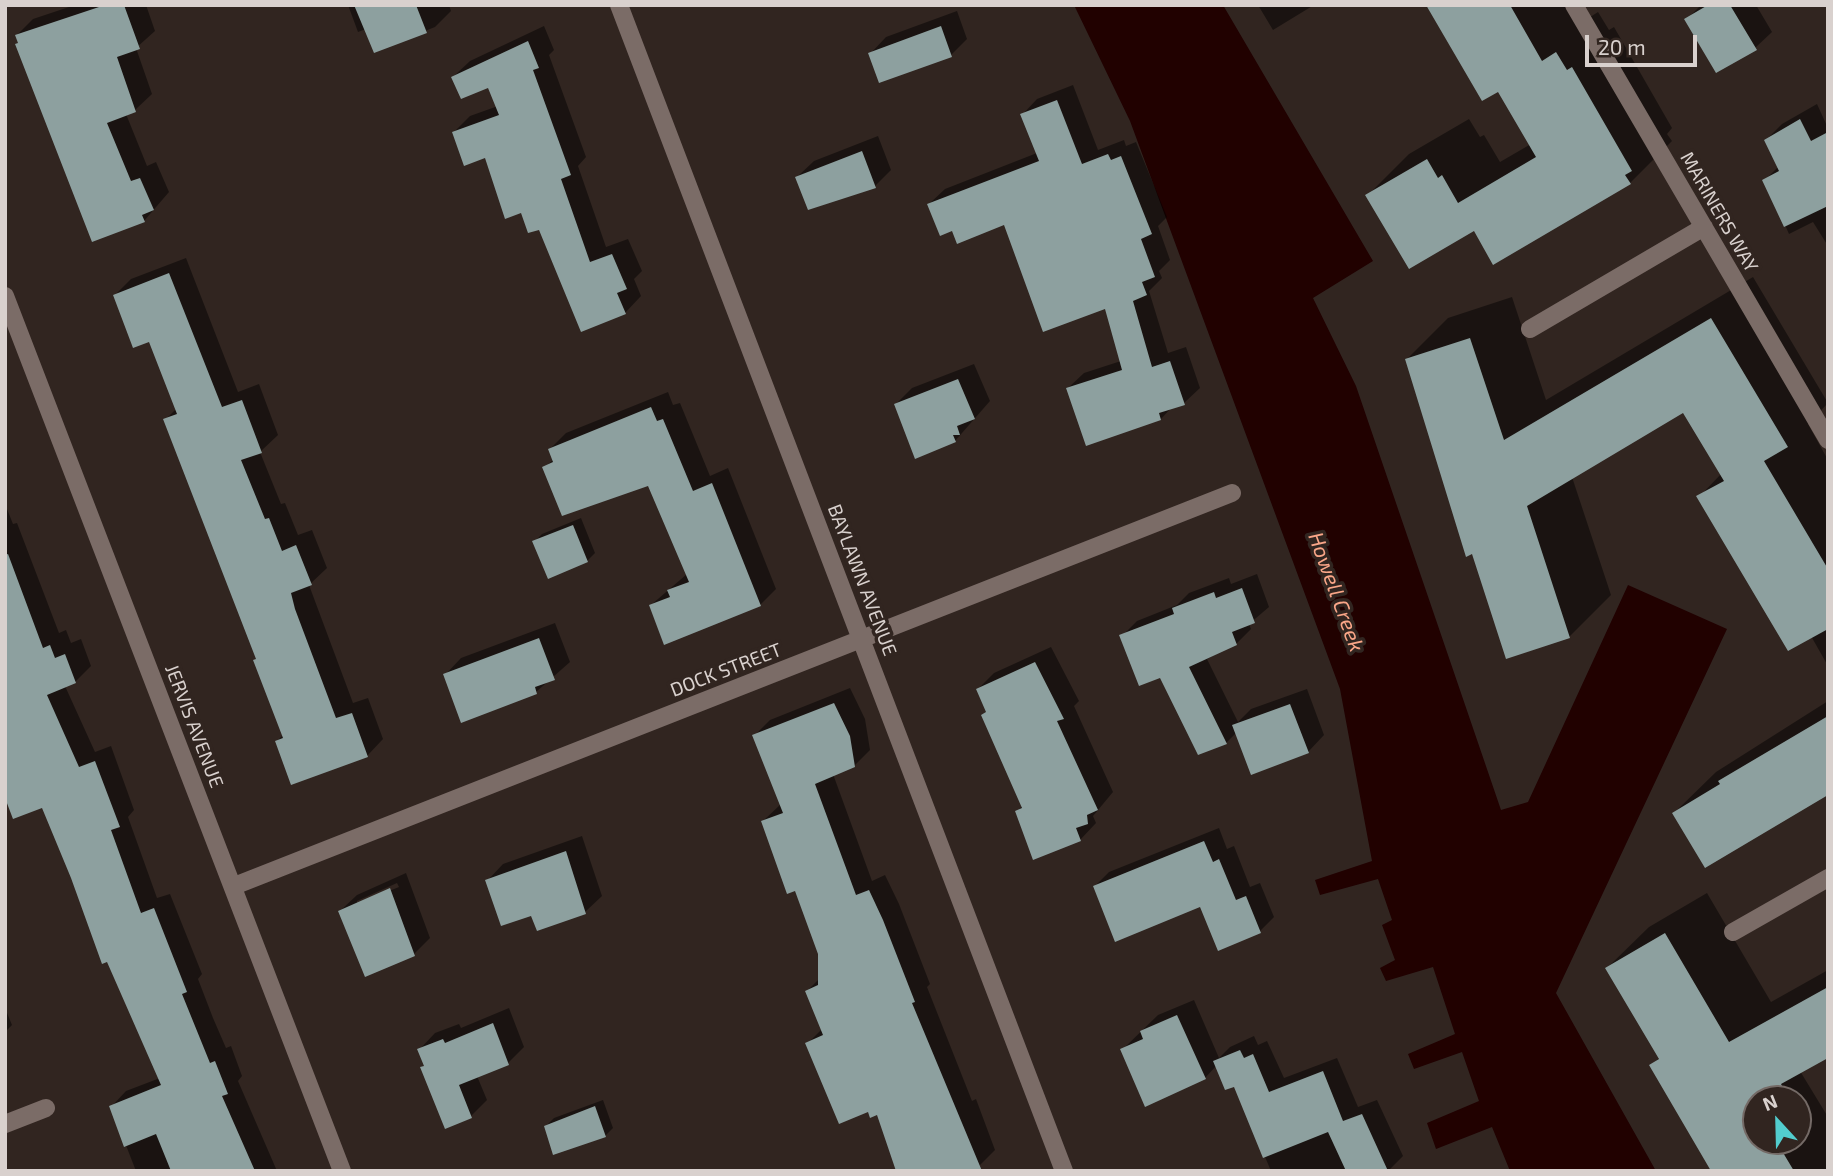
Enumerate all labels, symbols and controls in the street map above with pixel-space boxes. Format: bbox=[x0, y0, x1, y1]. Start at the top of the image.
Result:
scale bar bbox=[1588, 21, 1700, 65]
text: 20 m bbox=[1598, 34, 1646, 59]
street label: MARINERS WAY bbox=[1675, 148, 1763, 276]
street label: BAYLAWN AVENUE bbox=[823, 501, 901, 659]
water label: Howell Creek bbox=[1303, 529, 1369, 655]
street label: DOCK STREET bbox=[667, 638, 785, 702]
street label: JERVIS AVENUE bbox=[160, 661, 228, 791]
north arrow bbox=[1742, 1085, 1812, 1155]
text: N bbox=[1759, 1089, 1780, 1115]

